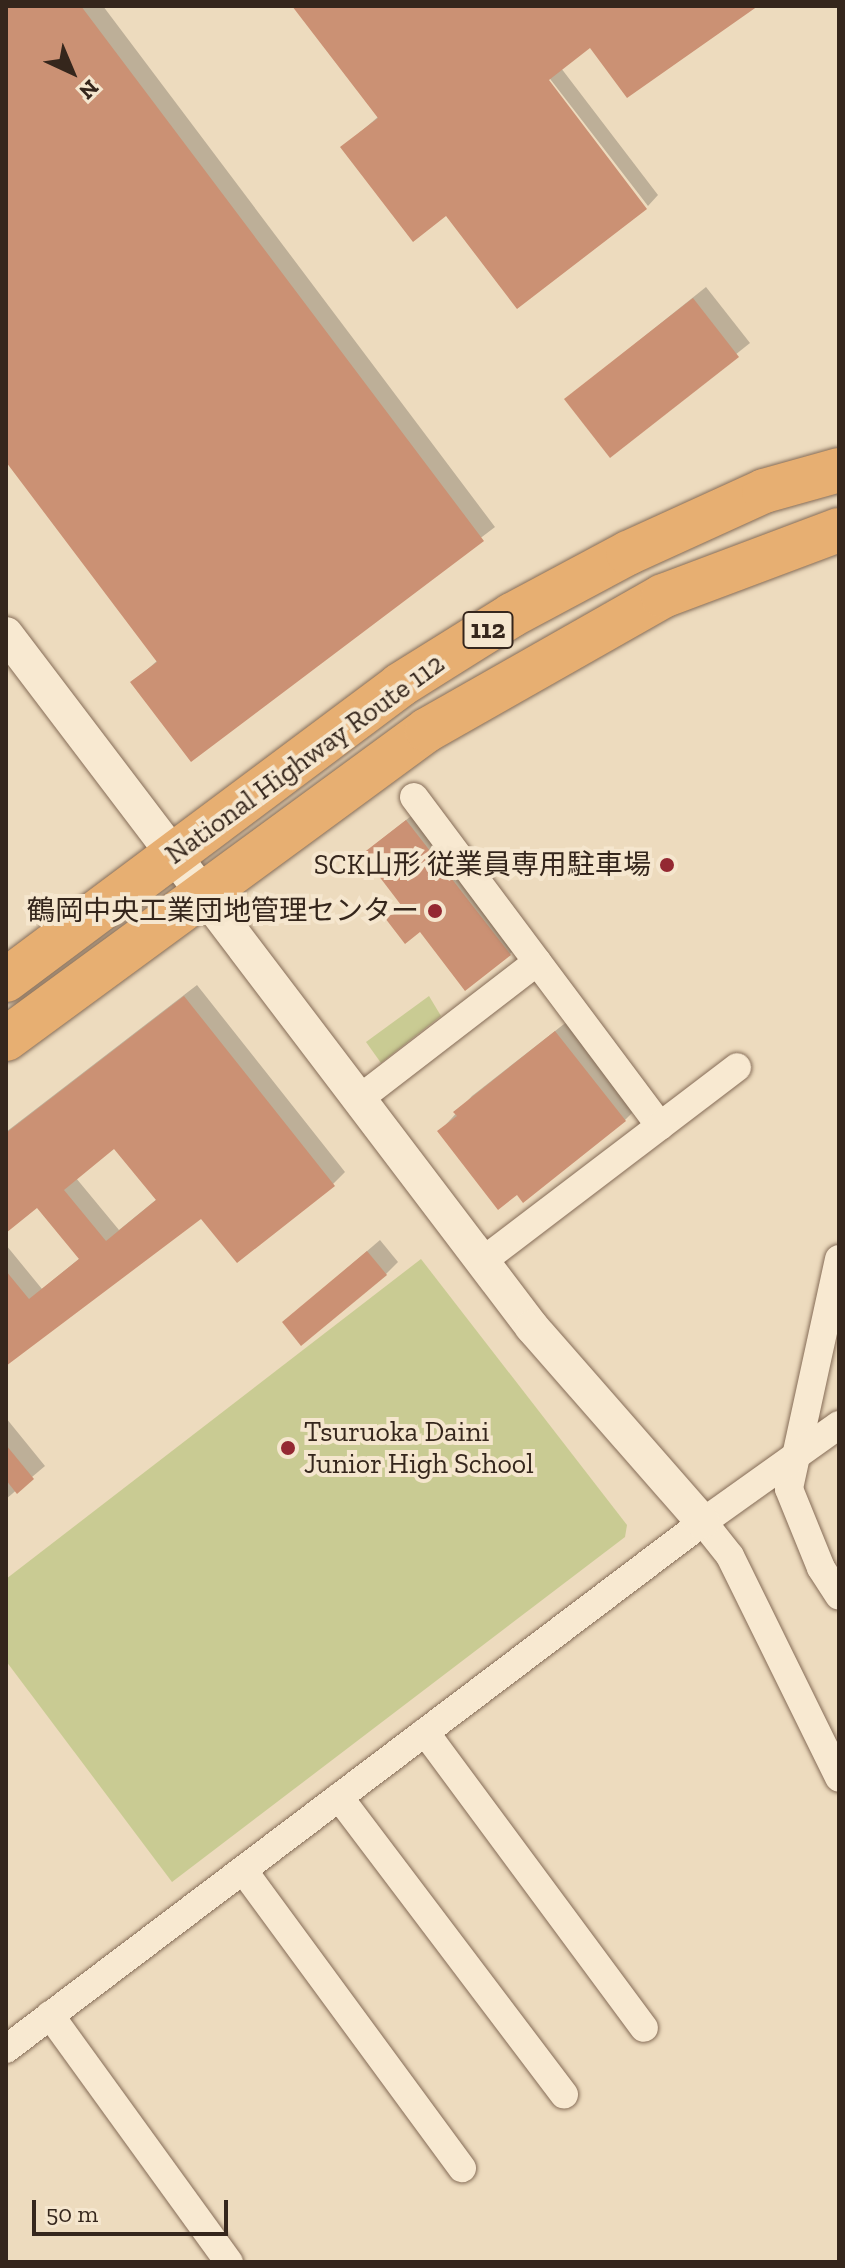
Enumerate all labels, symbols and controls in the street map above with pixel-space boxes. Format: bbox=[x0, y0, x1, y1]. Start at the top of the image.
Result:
north arrow bbox=[32, 32, 112, 112]
text: N bbox=[74, 74, 104, 105]
road number: 112 bbox=[462, 608, 514, 652]
street label: National Highway Route 112 bbox=[159, 646, 451, 872]
place label: SCK山形 従業員専用駐車場 bbox=[314, 848, 651, 882]
marker: SCK山形 従業員専用駐車場 bbox=[658, 856, 676, 874]
place label: 鶴岡中央工業団地管理センター bbox=[27, 894, 419, 928]
marker: 鶴岡中央工業団地管理センター bbox=[426, 902, 444, 920]
place label: Tsuruoka Daini Junior High School bbox=[304, 1415, 534, 1481]
marker: Tsuruoka Daini Junior High School bbox=[279, 1439, 297, 1457]
scale bar bbox=[36, 2184, 232, 2234]
text: 50 m bbox=[46, 2199, 98, 2228]

